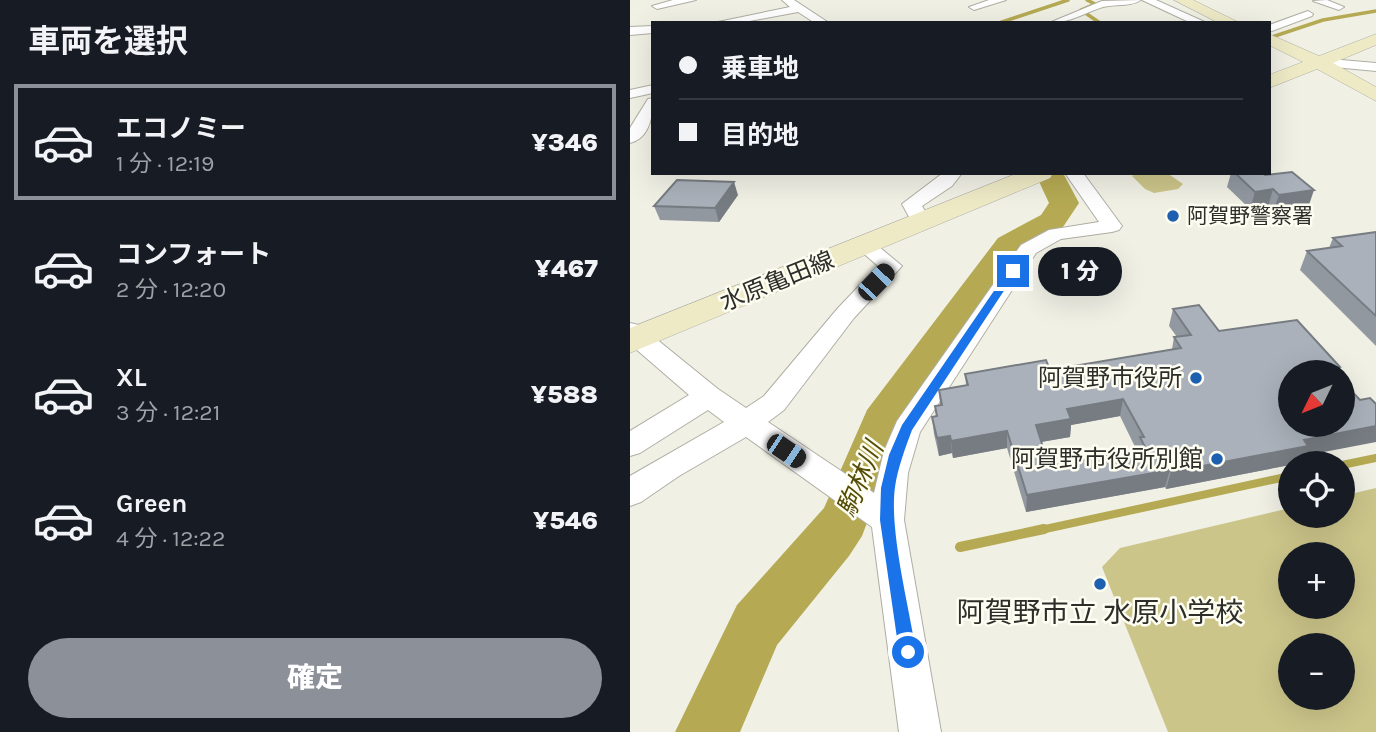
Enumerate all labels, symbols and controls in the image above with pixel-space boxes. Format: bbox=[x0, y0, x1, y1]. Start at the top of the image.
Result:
text: 車両を選択 bbox=[28, 23, 188, 60]
text: 乗車地 bbox=[721, 53, 799, 84]
icon: car bbox=[32, 111, 95, 174]
text: エコノミー bbox=[116, 113, 246, 144]
text: 目的地 bbox=[721, 120, 799, 151]
text: ¥346 bbox=[531, 127, 598, 158]
text: 1 分 · 12:19 bbox=[116, 150, 214, 177]
place label: 阿賀野警察署 bbox=[1187, 204, 1313, 228]
marker: 阿賀野警察署 bbox=[1165, 208, 1181, 224]
icon: car bbox=[32, 237, 95, 300]
text: コンフォート bbox=[116, 239, 271, 270]
street label: 水原亀田線 bbox=[716, 246, 838, 316]
callout: 1 分 bbox=[1038, 246, 1122, 296]
text: ¥467 bbox=[535, 253, 598, 284]
route end bbox=[997, 255, 1029, 287]
text: 1 分 bbox=[1061, 258, 1099, 285]
car bbox=[854, 260, 899, 304]
text: 2 分 · 12:20 bbox=[116, 276, 226, 303]
north arrow bbox=[1278, 360, 1354, 438]
map controls bbox=[1278, 360, 1355, 710]
text: XL bbox=[116, 362, 147, 393]
icon: car bbox=[32, 363, 95, 426]
place label: 阿賀野市役所 bbox=[1038, 364, 1182, 392]
marker: 阿賀野市役所 bbox=[1188, 370, 1204, 386]
text: ¥588 bbox=[531, 379, 598, 410]
text: 3 分 · 12:21 bbox=[116, 399, 220, 426]
car bbox=[763, 431, 810, 471]
water label: 駒林川 bbox=[831, 434, 891, 521]
place label: 阿賀野市役所別館 bbox=[1011, 445, 1203, 473]
marker: 阿賀野市役所別館 bbox=[1209, 451, 1225, 467]
button: locate bbox=[1278, 451, 1355, 528]
text: Green bbox=[116, 488, 188, 519]
icon: car bbox=[32, 489, 95, 552]
text: ¥546 bbox=[533, 505, 598, 536]
text: 4 分 · 12:22 bbox=[116, 525, 225, 552]
button: + bbox=[1278, 542, 1355, 619]
marker: 阿賀野市立 水原小学校 bbox=[1092, 576, 1108, 592]
place label: 阿賀野市立 水原小学校 bbox=[957, 596, 1243, 629]
button: − bbox=[1278, 633, 1355, 710]
route start bbox=[892, 636, 924, 668]
button: 確定 bbox=[28, 638, 602, 718]

